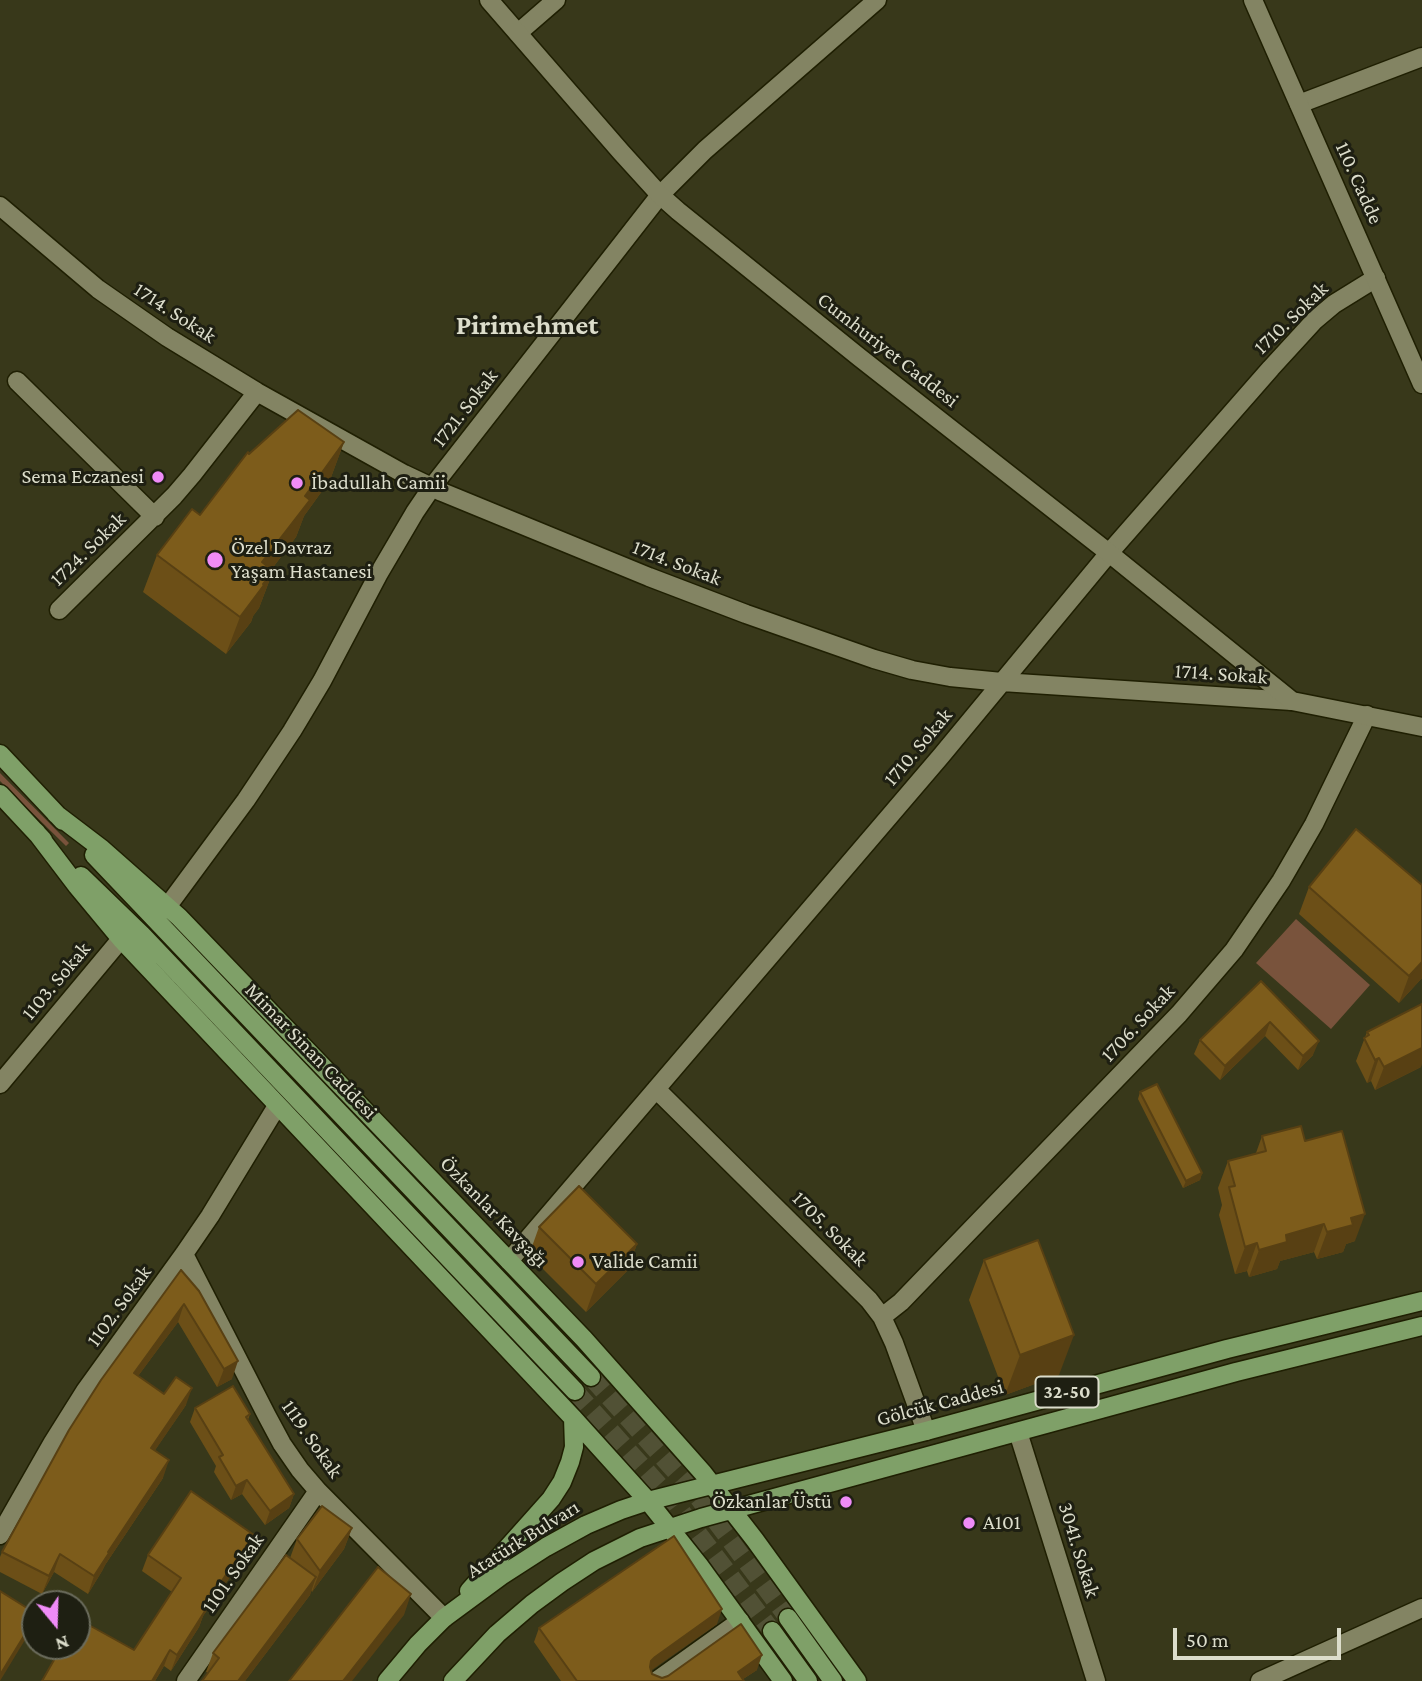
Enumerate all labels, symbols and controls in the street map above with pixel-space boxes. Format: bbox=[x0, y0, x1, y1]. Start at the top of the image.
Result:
street label: 110. Cadde bbox=[1330, 138, 1388, 228]
street label: 1710. Sokak bbox=[1249, 276, 1333, 360]
street label: 1714. Sokak bbox=[129, 277, 221, 349]
street label: Cumhuriyet Caddesi bbox=[812, 287, 964, 413]
district label: Pirimehmet bbox=[456, 308, 598, 342]
street label: 1721. Sokak bbox=[427, 364, 503, 452]
place label: Sema Eczanesi bbox=[21, 464, 144, 490]
marker: Sema Eczanesi bbox=[150, 469, 166, 485]
place label: İbadullah Camii bbox=[311, 470, 446, 496]
marker: İbadullah Camii bbox=[289, 475, 305, 491]
street label: 1724. Sokak bbox=[45, 507, 131, 591]
place label: Özel Davraz Yaşam Hastanesi bbox=[231, 535, 372, 585]
street label: 1714. Sokak bbox=[629, 535, 725, 591]
marker: Özel Davraz Yaşam Hastanesi bbox=[205, 550, 225, 570]
street label: 1714. Sokak bbox=[1174, 658, 1268, 690]
street label: 1710. Sokak bbox=[878, 703, 958, 791]
street label: 1103. Sokak bbox=[16, 937, 96, 1025]
street label: Mimar Sinan Caddesi bbox=[240, 978, 382, 1124]
street label: 1706. Sokak bbox=[1096, 979, 1180, 1067]
street label: Özkanlar Kavşağı bbox=[435, 1151, 553, 1273]
street label: 1705. Sokak bbox=[787, 1186, 873, 1272]
place label: Valide Camii bbox=[592, 1249, 698, 1275]
marker: Valide Camii bbox=[570, 1254, 586, 1270]
street label: 1102. Sokak bbox=[81, 1260, 157, 1352]
street label: Gölcük Caddesi bbox=[874, 1374, 1006, 1432]
road number: 32-50 bbox=[1036, 1376, 1098, 1408]
street label: 1119. Sokak bbox=[276, 1395, 348, 1483]
place label: Özkanlar Üstü bbox=[712, 1489, 832, 1515]
street label: Atatürk Bulvarı bbox=[462, 1494, 584, 1584]
marker: Özkanlar Üstü bbox=[838, 1494, 854, 1510]
street label: 3041. Sokak bbox=[1053, 1499, 1105, 1601]
place label: A101 bbox=[983, 1510, 1021, 1536]
marker: A101 bbox=[961, 1515, 977, 1531]
street label: 1101. Sokak bbox=[196, 1528, 270, 1618]
north arrow bbox=[21, 1590, 91, 1660]
scale bar bbox=[1177, 1614, 1345, 1658]
text: 50 m bbox=[1186, 1628, 1229, 1652]
text: N bbox=[53, 1631, 72, 1655]

